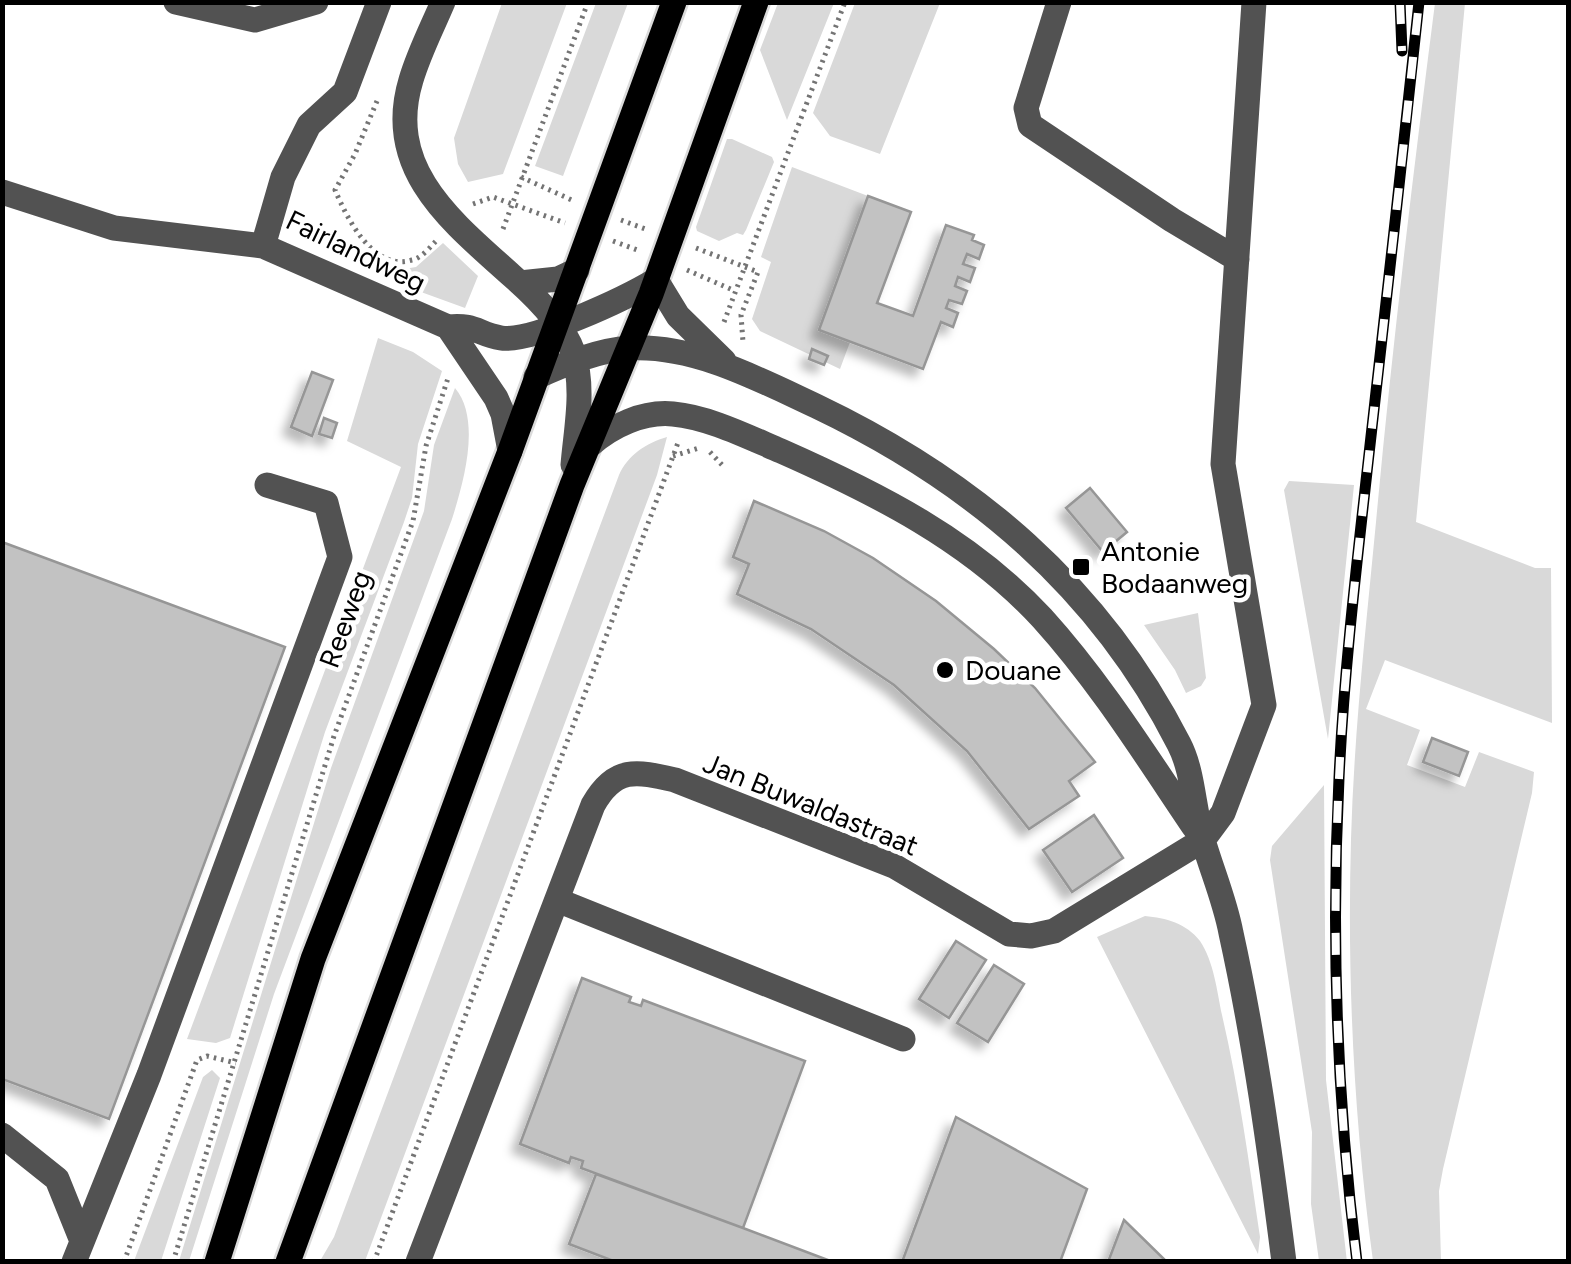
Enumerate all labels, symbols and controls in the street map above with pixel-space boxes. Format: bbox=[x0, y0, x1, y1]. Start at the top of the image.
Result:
street label: Fairlandweg bbox=[281, 203, 431, 299]
place label: Antonie Bodaanweg bbox=[1101, 534, 1248, 600]
marker: Antonie Bodaanweg bbox=[1070, 556, 1092, 578]
street label: Reeweg bbox=[312, 566, 378, 672]
place label: Douane bbox=[965, 653, 1061, 687]
marker: Douane bbox=[934, 659, 956, 681]
street label: Jan Buwaldastraat bbox=[698, 745, 924, 863]

